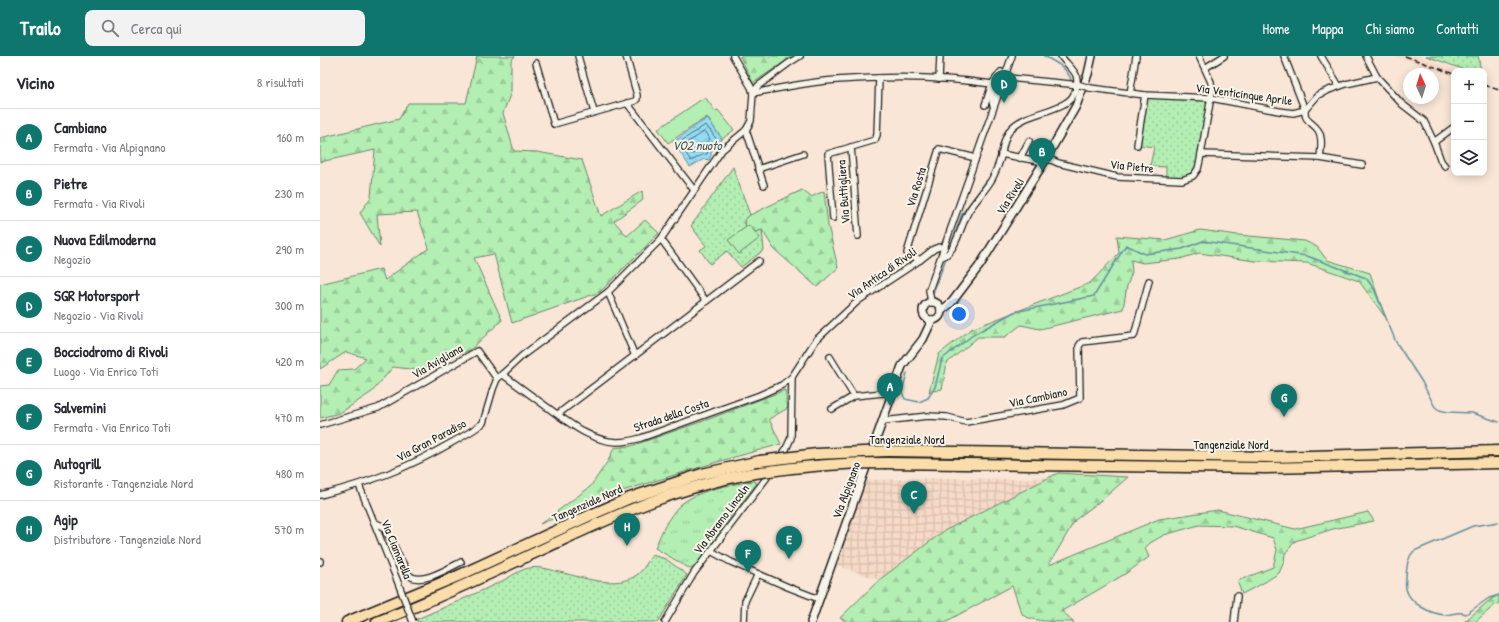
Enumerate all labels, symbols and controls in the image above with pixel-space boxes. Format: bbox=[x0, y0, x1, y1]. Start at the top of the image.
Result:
search box bbox=[85, 10, 365, 46]
text: Trailo bbox=[20, 15, 61, 41]
icon: search bbox=[99, 17, 121, 39]
text: Cerca qui bbox=[131, 18, 182, 39]
text: Home bbox=[1263, 19, 1290, 38]
text: Mappa bbox=[1312, 19, 1343, 38]
text: Chi siamo bbox=[1365, 19, 1414, 38]
text: Contatti bbox=[1436, 19, 1479, 38]
north arrow bbox=[1403, 68, 1439, 104]
map controls bbox=[1451, 68, 1487, 176]
button: + bbox=[1451, 68, 1487, 104]
pin: D bbox=[991, 70, 1017, 103]
text: Vicino bbox=[16, 71, 54, 94]
text: 8 risultati bbox=[257, 73, 304, 91]
street label: Via Venticinque Aprile bbox=[1194, 79, 1294, 109]
button: − bbox=[1451, 104, 1487, 140]
text: Cambiano bbox=[54, 117, 107, 138]
text: A bbox=[26, 128, 32, 146]
text: 160 m bbox=[276, 128, 304, 146]
water label: VO2 nuoto bbox=[672, 136, 724, 154]
text: Fermata · Via Alpignano bbox=[54, 138, 166, 156]
pin: B bbox=[1029, 138, 1055, 171]
button: layers bbox=[1451, 140, 1487, 176]
street label: Via Pietre bbox=[1109, 155, 1155, 177]
street label: Via Buttigliera bbox=[832, 159, 854, 225]
street label: Via Rosta bbox=[902, 165, 930, 209]
text: Pietre bbox=[54, 173, 87, 194]
street label: Via Rivoli bbox=[992, 174, 1028, 218]
text: B bbox=[26, 184, 32, 202]
text: 230 m bbox=[274, 184, 304, 202]
text: Fermata · Via Rivoli bbox=[54, 194, 145, 212]
text: Nuova Edilmoderna bbox=[54, 229, 156, 250]
text: C bbox=[25, 240, 33, 258]
text: 290 m bbox=[275, 240, 304, 258]
street label: Via Antica di Rivoli bbox=[844, 243, 920, 303]
text: Negozio bbox=[54, 250, 91, 268]
text: SGR Motorsport bbox=[54, 285, 139, 306]
text: D bbox=[26, 296, 32, 314]
text: 300 m bbox=[275, 296, 304, 314]
your location bbox=[949, 304, 969, 324]
text: Negozio · Via Rivoli bbox=[54, 306, 143, 324]
street label: Via Avigliana bbox=[408, 339, 466, 382]
text: Bocciodromo di Rivoli bbox=[54, 341, 168, 362]
text: E bbox=[26, 352, 32, 370]
text: 420 m bbox=[275, 352, 304, 370]
text: Luogo · Via Enrico Toti bbox=[54, 362, 159, 380]
pin: A bbox=[877, 373, 903, 406]
street label: Via Cambiano bbox=[1007, 383, 1069, 411]
pin: G bbox=[1271, 384, 1297, 417]
street label: Strada della Costa bbox=[631, 394, 711, 436]
text: Salvemini bbox=[54, 397, 106, 418]
text: F bbox=[27, 408, 31, 426]
text: 470 m bbox=[275, 408, 304, 426]
street label: Via Gran Paradiso bbox=[393, 414, 469, 466]
text: Fermata · Via Enrico Toti bbox=[54, 418, 171, 436]
street label: Tangenziale Nord bbox=[869, 431, 945, 448]
street label: Tangenziale Nord bbox=[1193, 436, 1269, 453]
text: Autogrill bbox=[54, 453, 101, 474]
street label: Via Alpignano bbox=[828, 459, 864, 521]
text: G bbox=[26, 464, 32, 482]
text: 480 m bbox=[276, 464, 304, 482]
text: Ristorante · Tangenziale Nord bbox=[54, 474, 193, 492]
street label: Tangenziale Nord bbox=[549, 480, 625, 526]
street label: Via Abramo Lincoln bbox=[689, 481, 753, 557]
pin: C bbox=[901, 481, 927, 514]
text: Agip bbox=[54, 509, 78, 530]
pin: H bbox=[614, 513, 640, 546]
street label: Via Ciamarella bbox=[377, 517, 417, 582]
text: H bbox=[26, 520, 32, 538]
text: 570 m bbox=[274, 520, 304, 538]
pin: E bbox=[776, 526, 802, 559]
text: Distributore · Tangenziale Nord bbox=[54, 530, 201, 548]
pin: F bbox=[735, 540, 761, 573]

